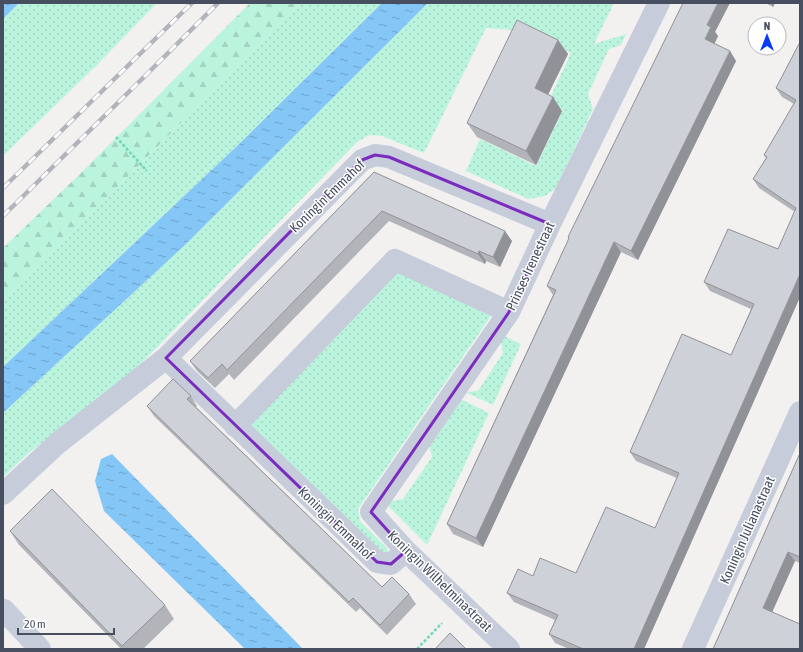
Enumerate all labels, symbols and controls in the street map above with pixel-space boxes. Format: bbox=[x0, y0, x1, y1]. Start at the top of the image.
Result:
north arrow bbox=[747, 16, 787, 56]
text: N bbox=[764, 20, 770, 32]
street label: Koningin Emmahof bbox=[286, 156, 368, 236]
street label: Prinses Irenestraat bbox=[502, 219, 558, 313]
street label: Koningin Julianastraat bbox=[716, 474, 778, 586]
street label: Koningin Emmahof bbox=[295, 483, 377, 563]
street label: Koningin Wilhelminastraat bbox=[385, 527, 495, 635]
scale bar bbox=[18, 610, 114, 636]
text: 20 m bbox=[24, 617, 46, 631]

